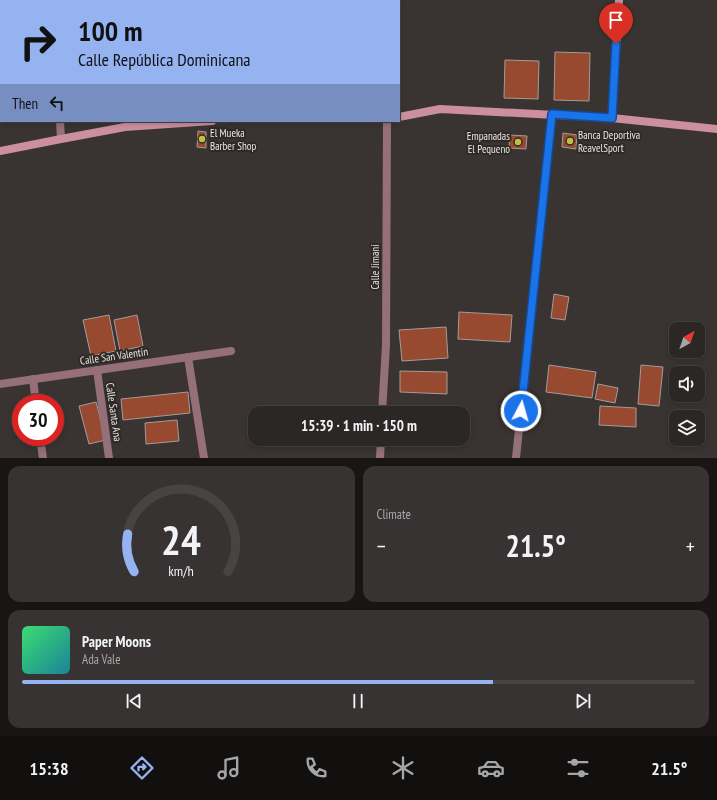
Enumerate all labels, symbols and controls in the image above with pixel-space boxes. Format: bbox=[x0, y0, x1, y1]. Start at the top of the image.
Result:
pin bbox=[599, 3, 633, 44]
icon: arrive bbox=[605, 9, 627, 31]
text: 100 m bbox=[78, 12, 142, 49]
icon: right bbox=[12, 16, 64, 68]
text: Calle República Dominicana bbox=[78, 48, 251, 71]
icon: left bbox=[46, 92, 68, 114]
text: Then bbox=[12, 94, 38, 113]
place label: El Mueka Barber Shop bbox=[210, 126, 257, 153]
place label: Banca Deportiva ReavelSport bbox=[578, 128, 640, 155]
place label: Empanadas El Pequeno bbox=[467, 129, 510, 156]
marker: El Mueka Barber Shop bbox=[197, 134, 207, 144]
marker: Banca Deportiva ReavelSport bbox=[565, 136, 575, 146]
marker: Empanadas El Pequeno bbox=[513, 137, 523, 147]
street label: Calle Jimaní bbox=[368, 244, 382, 290]
north arrow bbox=[669, 322, 705, 358]
map controls bbox=[669, 322, 705, 446]
street label: Calle San Valentín bbox=[79, 344, 149, 368]
button: sound bbox=[669, 366, 705, 402]
street label: Calle Santa Ana bbox=[103, 382, 125, 442]
position arrow bbox=[500, 390, 542, 432]
speed limit sign: 30 bbox=[12, 394, 64, 446]
button: layers bbox=[669, 410, 705, 446]
text: 15:39 · 1 min · 150 m bbox=[301, 416, 417, 435]
text: Climate bbox=[377, 506, 411, 523]
text: 24 bbox=[161, 513, 201, 566]
text: 21.5° bbox=[506, 526, 566, 565]
text: − bbox=[377, 532, 386, 560]
text: + bbox=[686, 532, 695, 560]
text: km/h bbox=[169, 561, 194, 580]
text: Paper Moons bbox=[82, 632, 151, 651]
text: Ada Vale bbox=[82, 651, 121, 668]
icon: previous bbox=[123, 690, 145, 712]
icon: pause bbox=[347, 690, 369, 712]
icon: next bbox=[572, 690, 594, 712]
icon: directions bbox=[128, 754, 156, 782]
icon: music bbox=[215, 754, 243, 782]
icon: phone bbox=[302, 754, 330, 782]
icon: climate bbox=[389, 754, 417, 782]
icon: car bbox=[477, 754, 505, 782]
icon: filters bbox=[564, 754, 592, 782]
text: 15:38 bbox=[30, 757, 69, 780]
text: 21.5° bbox=[651, 757, 687, 780]

